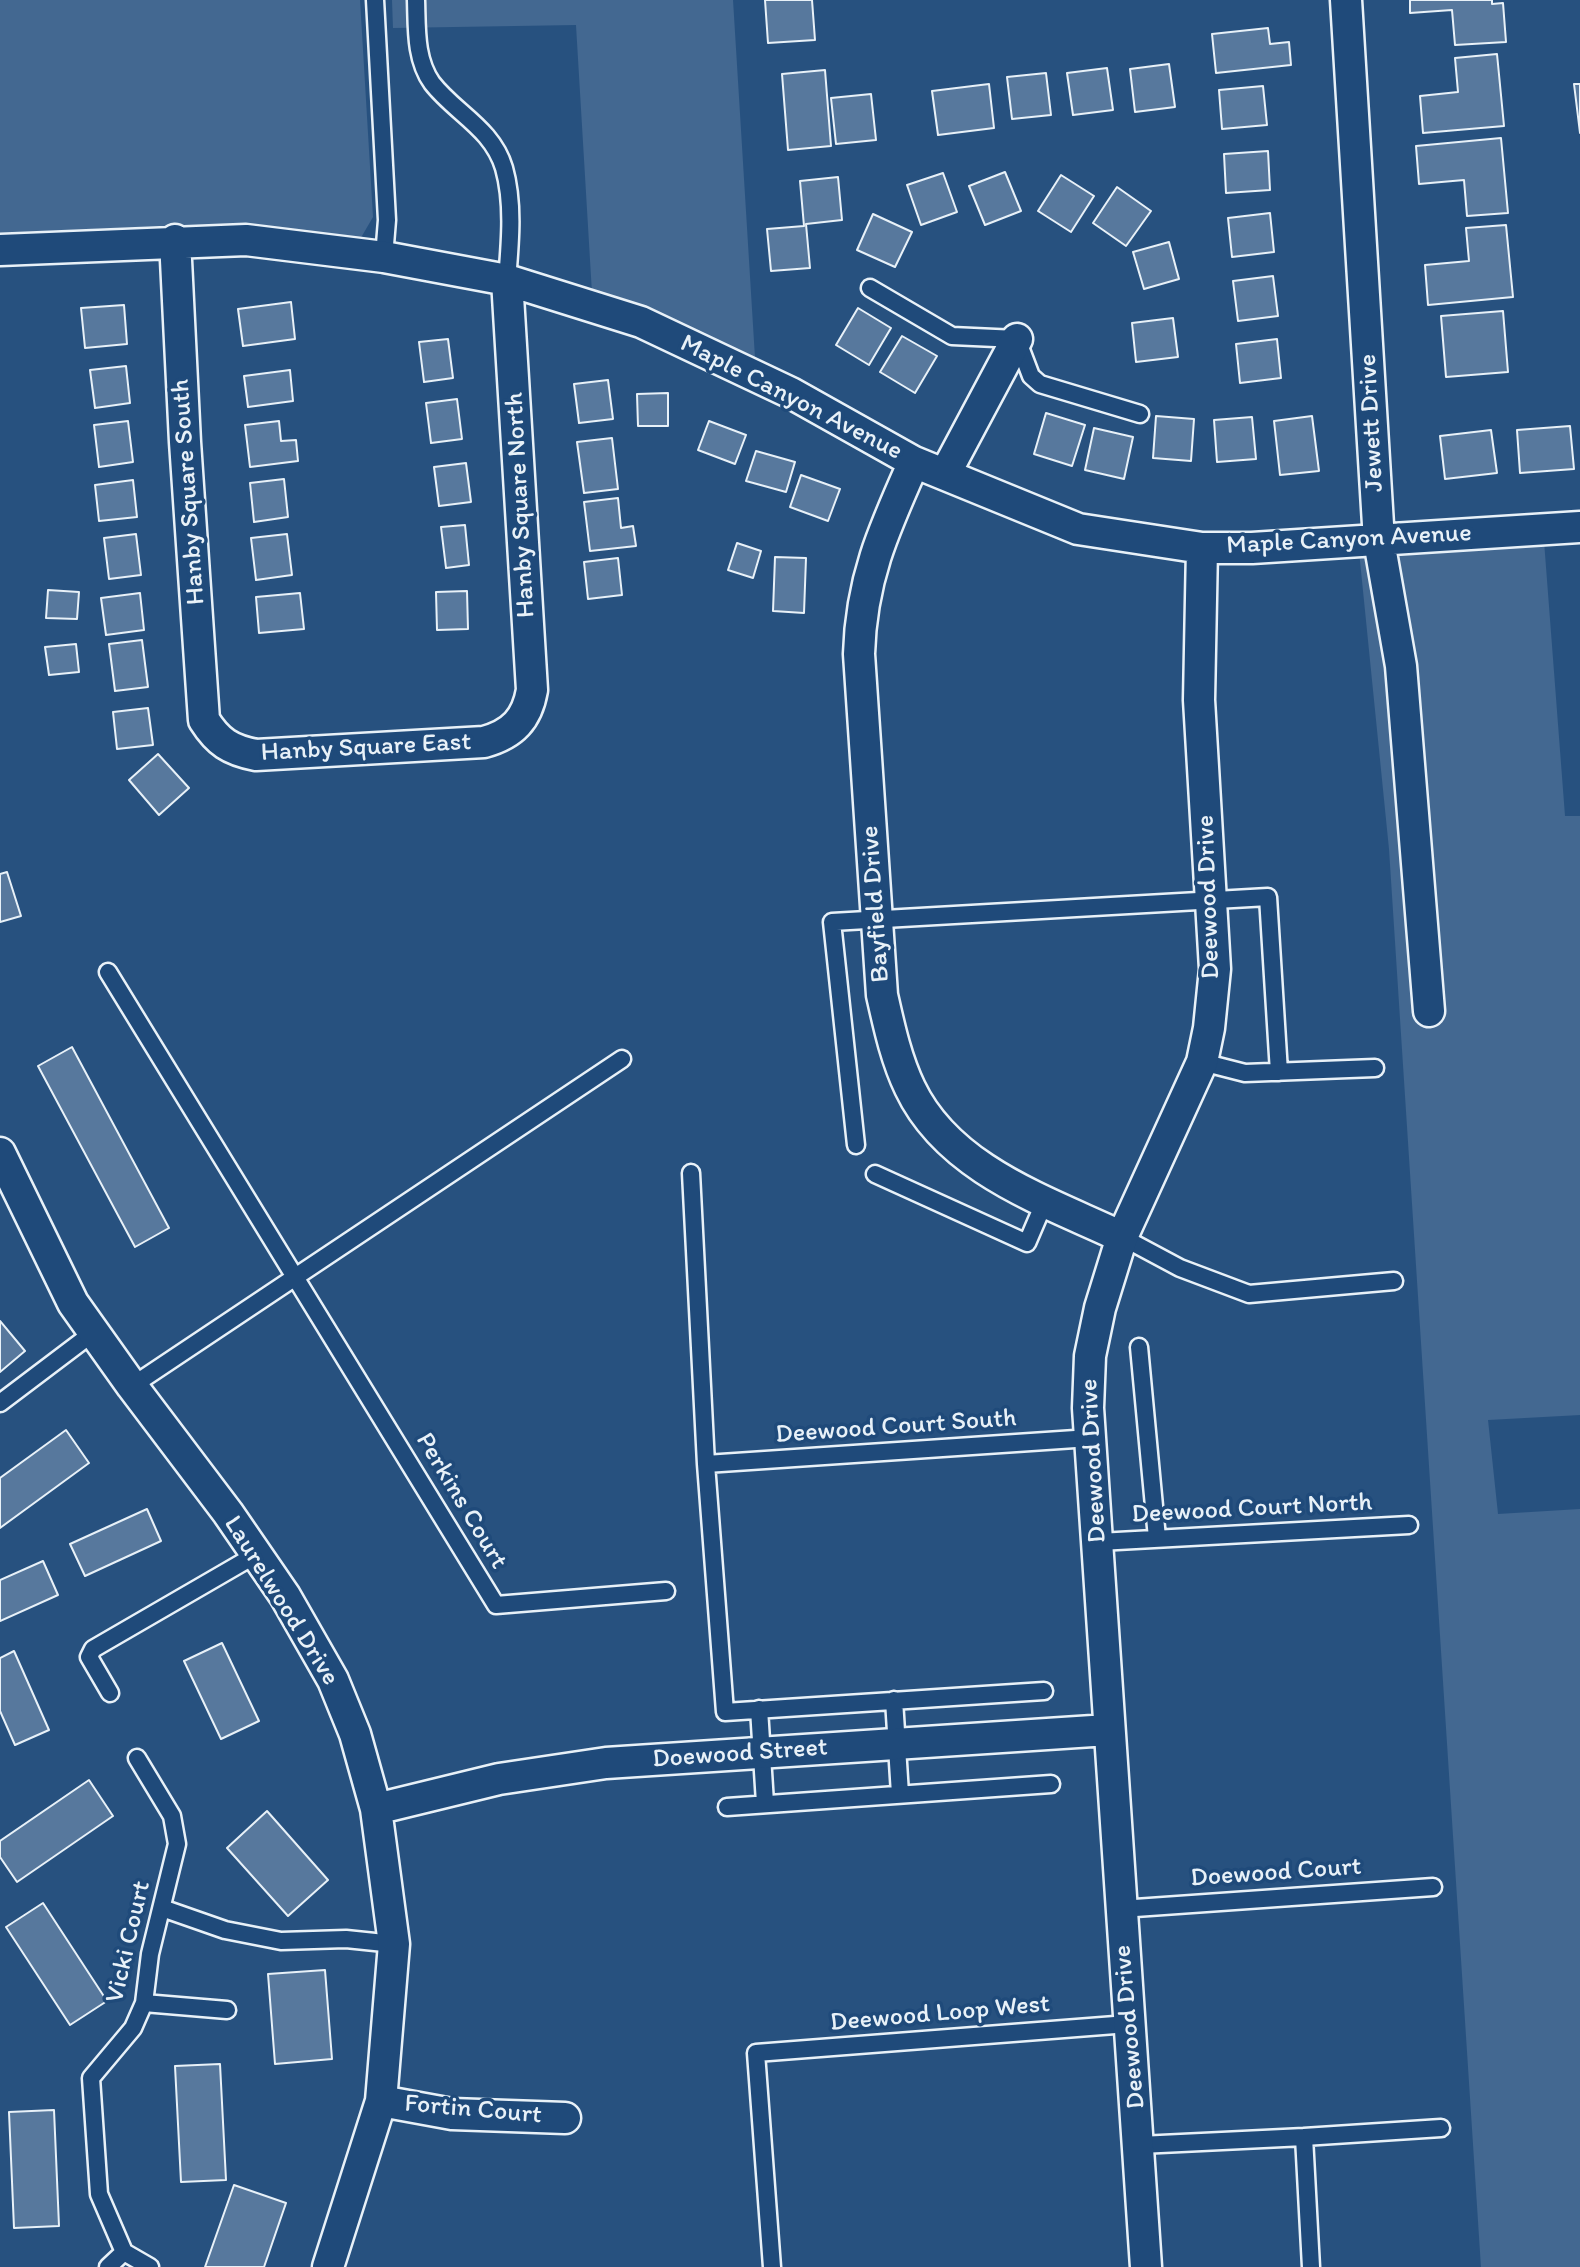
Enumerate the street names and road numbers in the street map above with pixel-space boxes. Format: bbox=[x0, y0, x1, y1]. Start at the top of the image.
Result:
street label: Maple Canyon Avenue bbox=[675, 328, 907, 468]
street label: Jewett Drive bbox=[1353, 353, 1391, 493]
street label: Hanby Square South bbox=[166, 378, 212, 606]
street label: Hanby Square North bbox=[500, 391, 542, 619]
street label: Maple Canyon Avenue bbox=[1226, 518, 1472, 562]
street label: Hanby Square East bbox=[260, 727, 472, 769]
street label: Deewood Drive bbox=[1191, 814, 1227, 980]
street label: Bayfield Drive bbox=[855, 825, 897, 983]
street label: Deewood Drive bbox=[1074, 1378, 1114, 1544]
street label: Deewood Court South bbox=[775, 1403, 1017, 1451]
street label: Perkins Court bbox=[408, 1427, 514, 1575]
street label: Deewood Court North bbox=[1131, 1487, 1373, 1531]
street label: Laurelwood Drive bbox=[216, 1510, 346, 1692]
street label: Doewood Street bbox=[651, 1732, 829, 1776]
street label: Doewood Court bbox=[1190, 1851, 1362, 1895]
street label: Vicki Court bbox=[100, 1878, 158, 2006]
street label: Deewood Drive bbox=[1107, 1944, 1153, 2110]
street label: Deewood Loop West bbox=[829, 1989, 1051, 2039]
street label: Fortin Court bbox=[403, 2088, 543, 2132]

